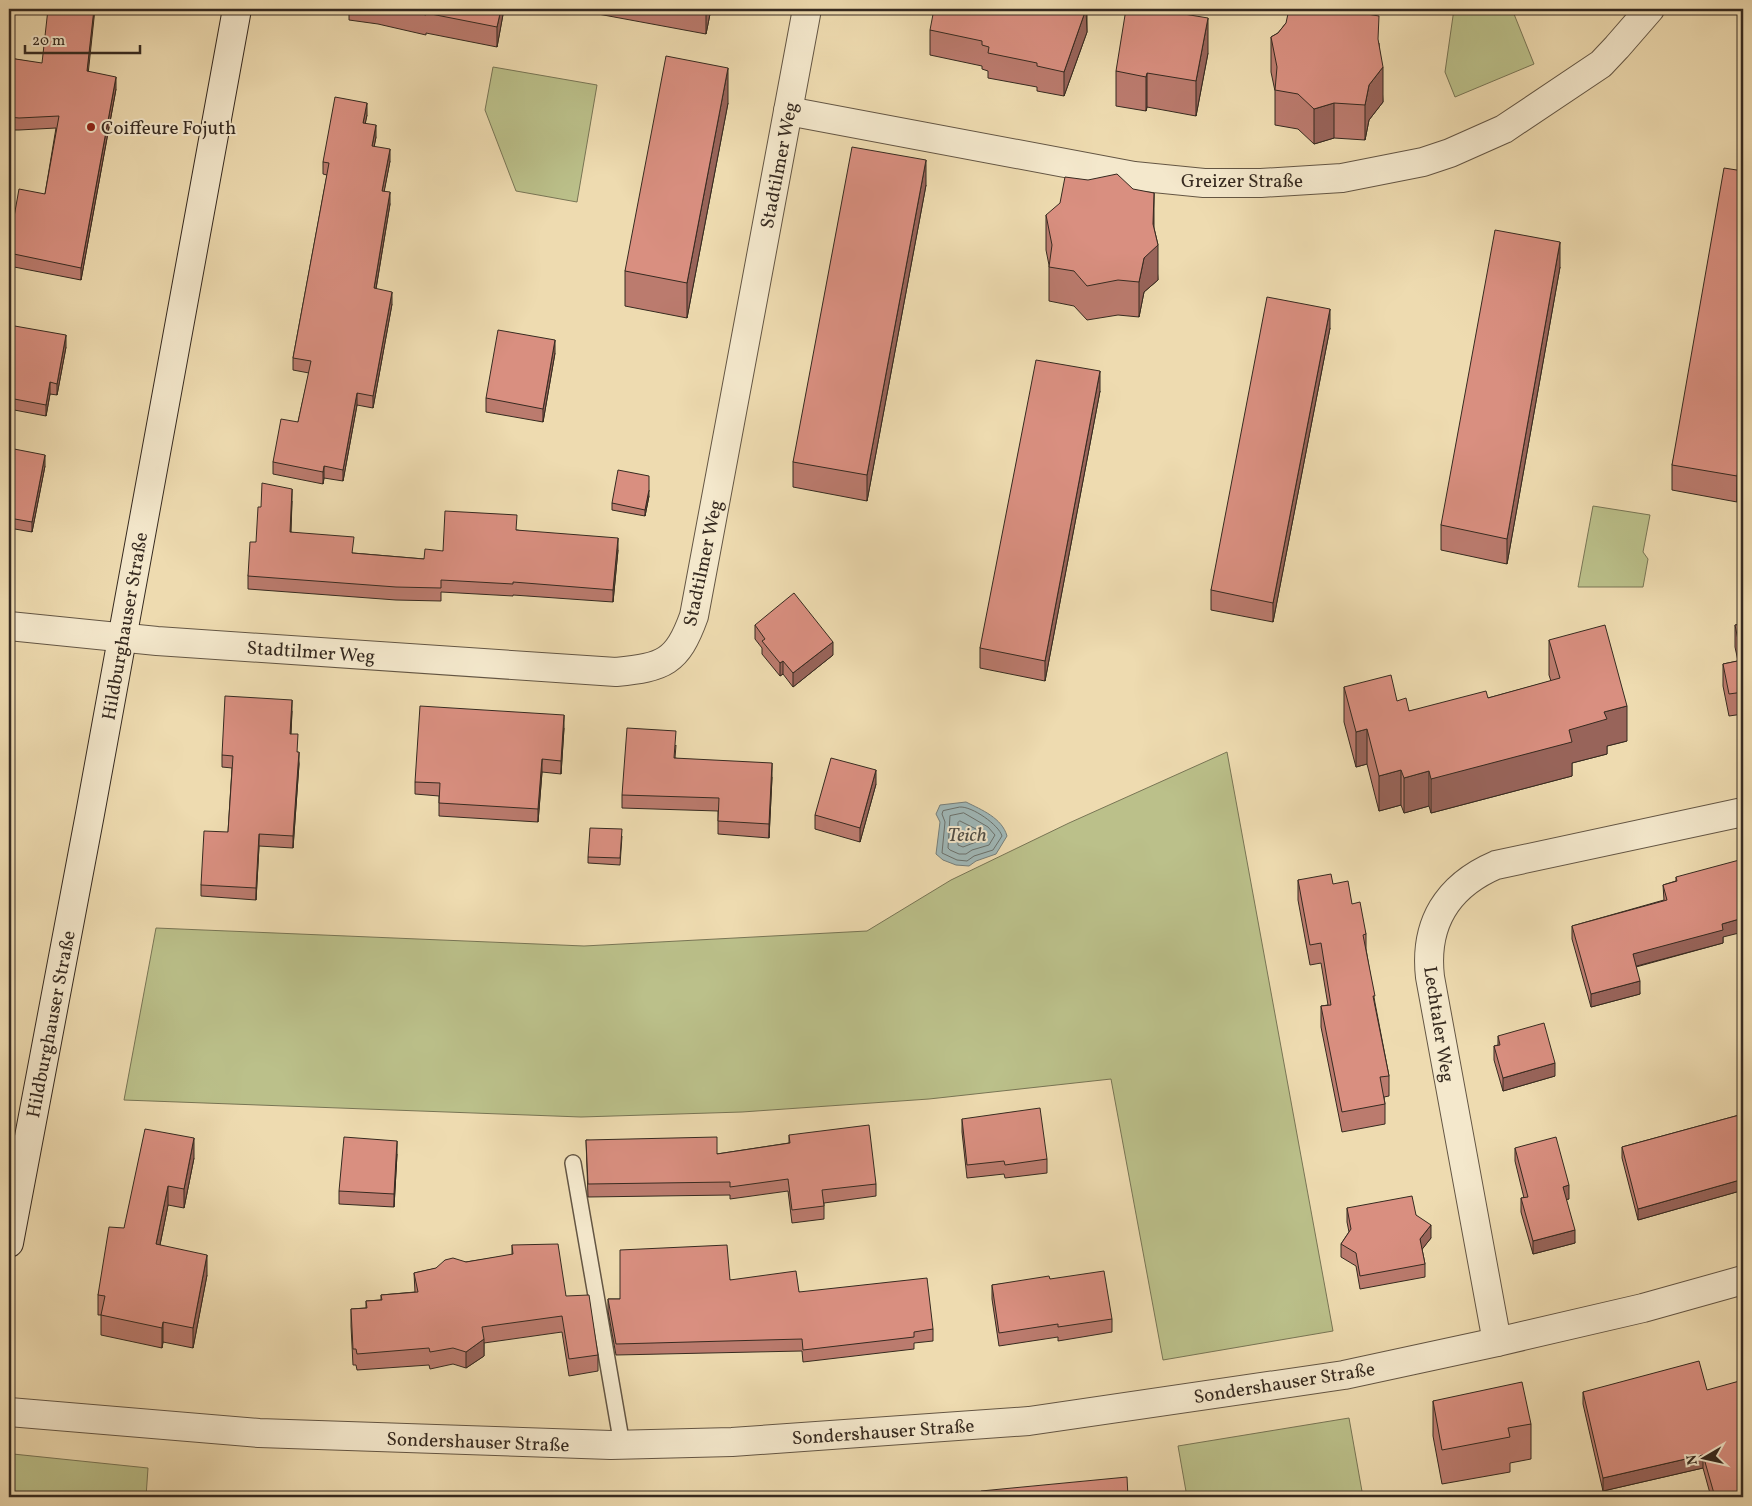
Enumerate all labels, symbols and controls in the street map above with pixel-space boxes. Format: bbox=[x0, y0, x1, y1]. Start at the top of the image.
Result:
scale bar bbox=[25, 22, 140, 54]
text: 20 m bbox=[32, 31, 65, 52]
street label: Stadtilmer Weg bbox=[755, 100, 805, 231]
place label: Coiffeure Fojuth bbox=[101, 116, 236, 142]
marker: Coiffeure Fojuth bbox=[85, 121, 97, 133]
street label: Greizer Straße bbox=[1181, 169, 1303, 195]
street label: Stadtilmer Weg bbox=[678, 498, 730, 629]
street label: Hildburghauser Straße bbox=[97, 530, 155, 722]
street label: Stadtilmer Weg bbox=[246, 636, 376, 670]
water label: Teich bbox=[947, 822, 987, 850]
street label: Hildburghauser Straße bbox=[21, 928, 83, 1120]
street label: Lechtaler Weg bbox=[1416, 964, 1460, 1084]
street label: Sondershauser Straße bbox=[1192, 1357, 1377, 1411]
street label: Sondershauser Straße bbox=[791, 1414, 975, 1452]
street label: Sondershauser Straße bbox=[386, 1427, 570, 1459]
north arrow bbox=[1680, 1434, 1730, 1484]
text: N bbox=[1682, 1453, 1703, 1466]

